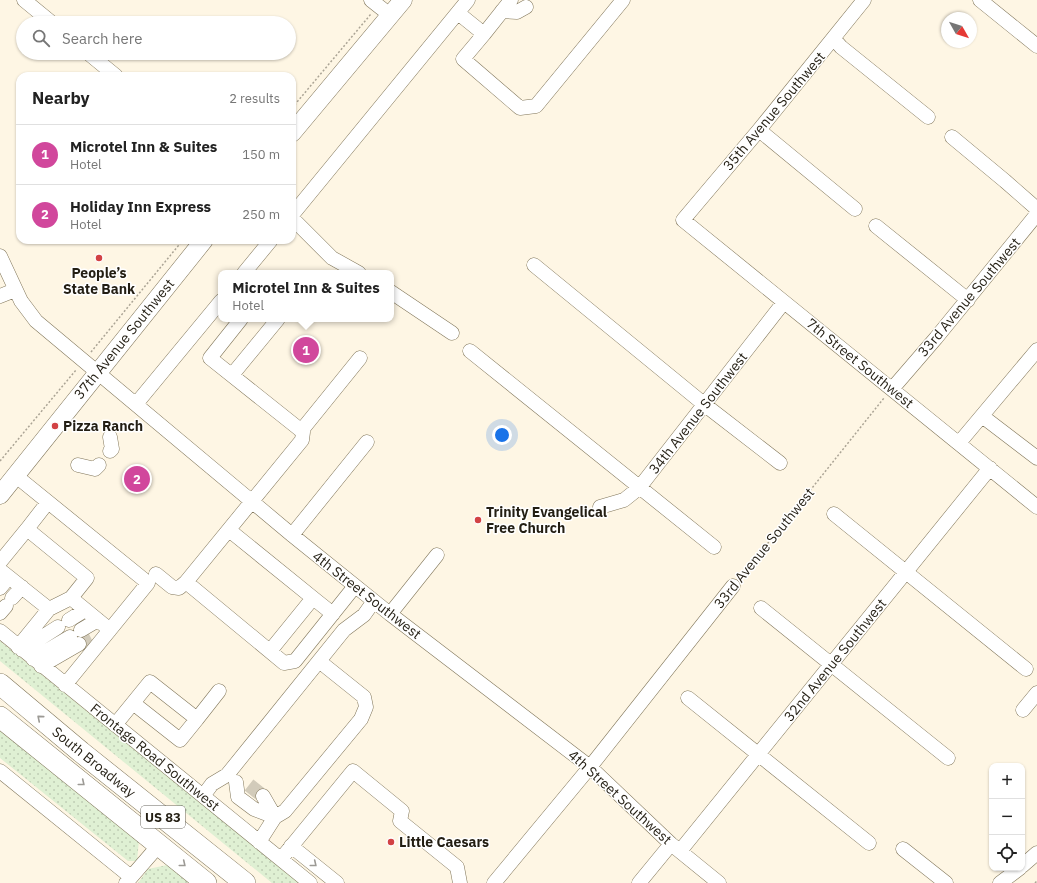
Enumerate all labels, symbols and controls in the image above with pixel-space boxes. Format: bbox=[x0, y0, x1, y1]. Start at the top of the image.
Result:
north arrow bbox=[941, 12, 977, 48]
search box bbox=[16, 16, 296, 60]
icon: search bbox=[30, 27, 52, 49]
text: Search here bbox=[62, 29, 142, 48]
street label: 35th Avenue Southwest bbox=[719, 48, 829, 174]
text: Nearby bbox=[32, 87, 90, 109]
text: 2 results bbox=[229, 90, 280, 107]
text: Microtel Inn & Suites bbox=[70, 137, 217, 156]
text: 1 bbox=[41, 146, 49, 163]
text: 150 m bbox=[242, 146, 280, 163]
text: Hotel bbox=[70, 156, 102, 173]
text: Holiday Inn Express bbox=[70, 197, 211, 216]
text: 2 bbox=[41, 206, 49, 223]
text: 250 m bbox=[242, 206, 280, 223]
text: Hotel bbox=[70, 216, 102, 233]
street label: 33rd Avenue Southwest bbox=[914, 234, 1024, 360]
marker: People’s State Bank bbox=[94, 253, 104, 263]
place label: People’s State Bank bbox=[63, 264, 136, 298]
popup bbox=[218, 270, 394, 322]
street label: 37th Avenue Southwest bbox=[70, 275, 178, 403]
text: Microtel Inn & Suites bbox=[232, 278, 380, 297]
text: Hotel bbox=[232, 297, 264, 314]
street label: 7th Street Southwest bbox=[803, 314, 917, 412]
pin: 1 bbox=[293, 335, 319, 365]
street label: 34th Avenue Southwest bbox=[645, 348, 751, 478]
place label: Pizza Ranch bbox=[63, 417, 143, 435]
marker: Pizza Ranch bbox=[50, 421, 60, 431]
your location bbox=[492, 425, 512, 445]
pin: 2 bbox=[124, 464, 150, 494]
street label: 33rd Avenue Southwest bbox=[710, 484, 818, 612]
place label: Trinity Evangelical Free Church bbox=[486, 503, 607, 537]
marker: Trinity Evangelical Free Church bbox=[473, 515, 483, 525]
street label: 4th Street Southwest bbox=[309, 547, 425, 643]
street label: 32nd Avenue Southwest bbox=[780, 595, 890, 725]
street label: Frontage Road Southwest bbox=[87, 699, 223, 815]
one-way arrow bbox=[38, 715, 45, 722]
street label: South Broadway bbox=[48, 723, 140, 801]
street label: 4th Street Southwest bbox=[565, 746, 676, 848]
map controls bbox=[989, 763, 1025, 871]
button: + bbox=[989, 763, 1025, 799]
one-way arrow bbox=[77, 778, 84, 785]
button: − bbox=[989, 799, 1025, 835]
road number: US 83 bbox=[141, 806, 185, 828]
place label: Little Caesars bbox=[399, 833, 489, 851]
button: locate bbox=[989, 835, 1025, 871]
marker: Little Caesars bbox=[386, 837, 396, 847]
one-way arrow bbox=[178, 860, 185, 867]
one-way arrow bbox=[309, 860, 317, 867]

